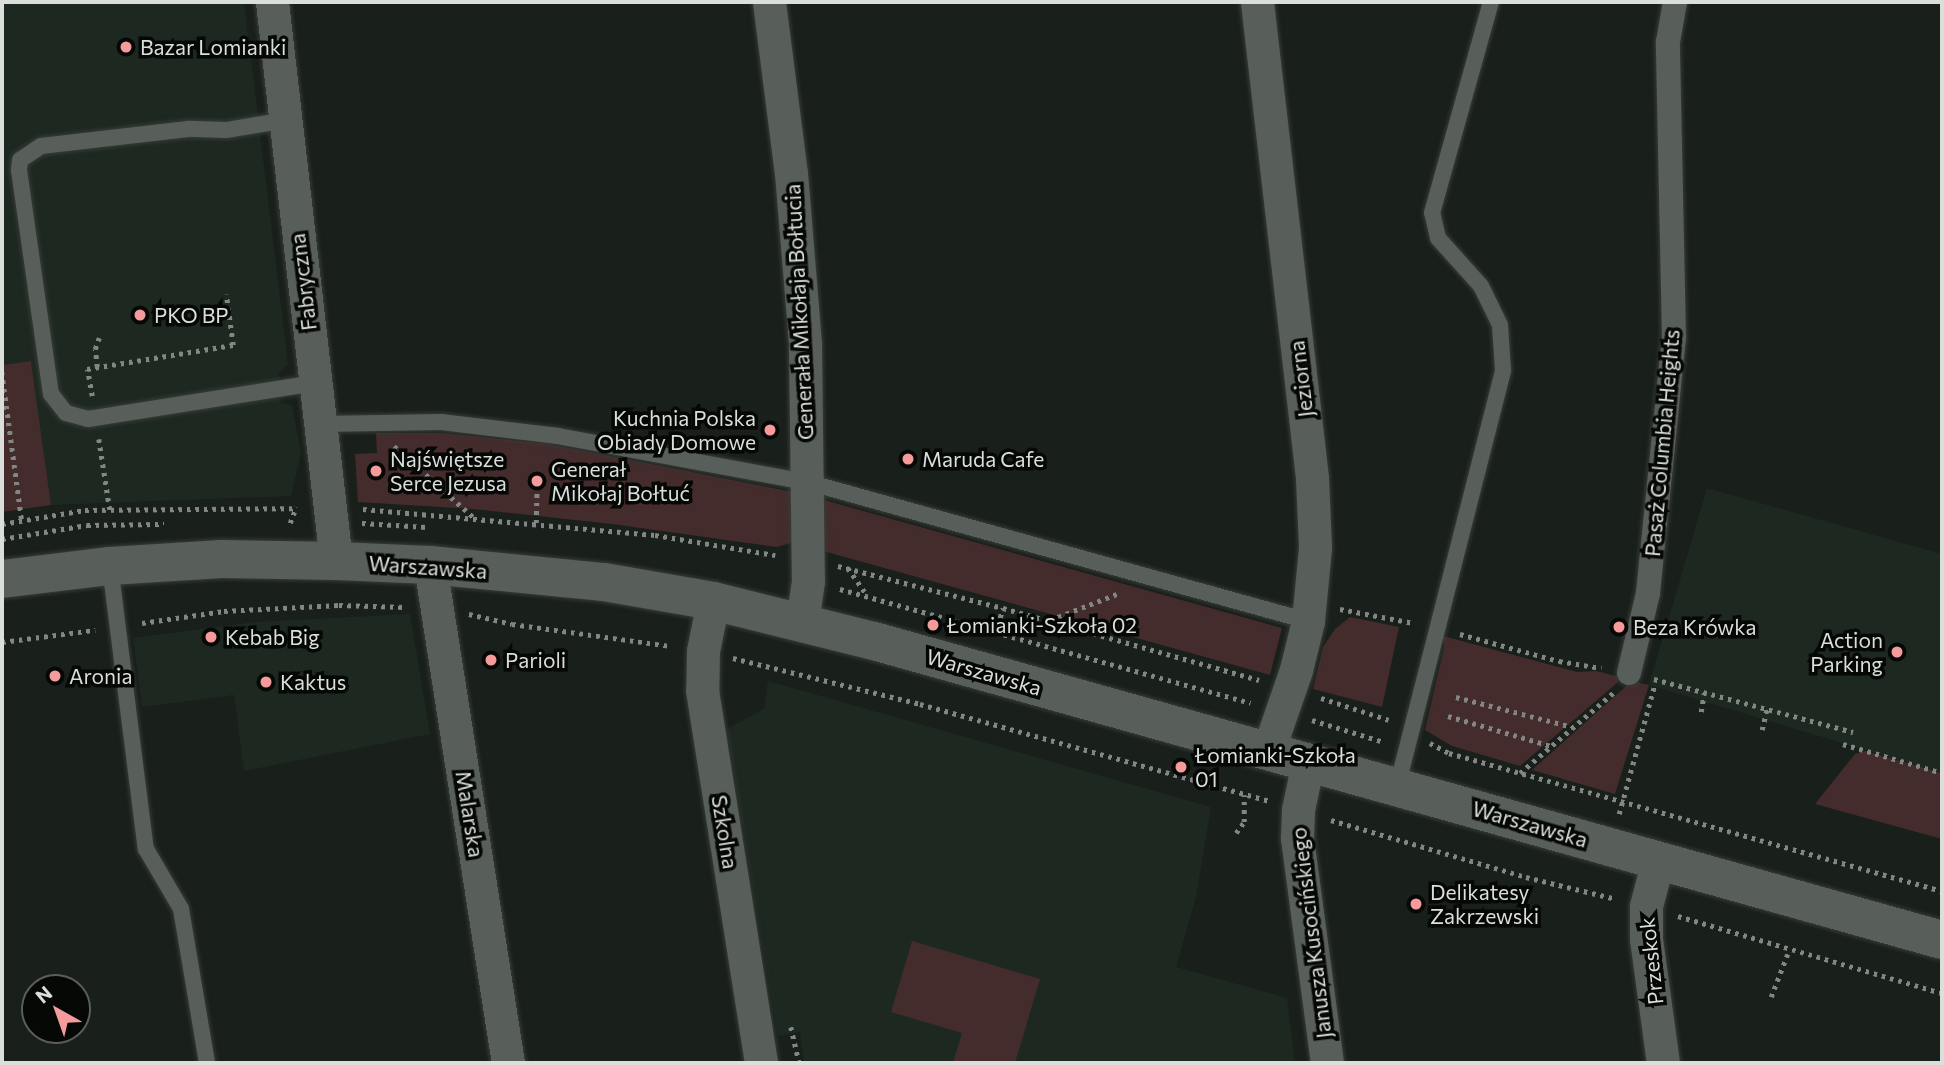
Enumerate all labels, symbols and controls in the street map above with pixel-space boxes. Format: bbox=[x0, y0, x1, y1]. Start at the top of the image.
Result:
place label: Bazar Lomianki bbox=[140, 34, 286, 60]
marker: Bazar Lomianki bbox=[118, 39, 134, 55]
street label: Generała Mikołaja Bołtucia bbox=[780, 183, 818, 441]
street label: Fabryczna bbox=[285, 232, 321, 332]
place label: PKO BP bbox=[154, 302, 228, 328]
marker: PKO BP bbox=[132, 307, 148, 323]
street label: Pasaż Columbia Heights bbox=[1640, 328, 1684, 558]
street label: Jeziorna bbox=[1284, 339, 1318, 419]
place label: Kuchnia Polska Obiady Domowe bbox=[597, 405, 756, 455]
marker: Kuchnia Polska Obiady Domowe bbox=[762, 422, 778, 438]
place label: Najświętsze Serce Jezusa bbox=[390, 446, 507, 496]
place label: Maruda Cafe bbox=[922, 446, 1044, 472]
marker: Maruda Cafe bbox=[900, 451, 916, 467]
place label: Generał Mikołaj Bołtuć bbox=[551, 456, 690, 506]
marker: Najświętsze Serce Jezusa bbox=[368, 463, 384, 479]
marker: Generał Mikołaj Bołtuć bbox=[529, 473, 545, 489]
street label: Warszawska bbox=[368, 550, 488, 584]
place label: Łomianki-Szkoła 02 bbox=[947, 612, 1137, 638]
place label: Beza Krówka bbox=[1633, 614, 1757, 640]
marker: Łomianki-Szkoła 02 bbox=[925, 617, 941, 633]
marker: Beza Krówka bbox=[1611, 619, 1627, 635]
place label: Kebab Big bbox=[225, 624, 320, 650]
place label: Action Parking bbox=[1810, 627, 1883, 677]
marker: Kebab Big bbox=[203, 629, 219, 645]
street label: Warszawska bbox=[923, 644, 1045, 700]
marker: Action Parking bbox=[1889, 644, 1905, 660]
place label: Parioli bbox=[505, 647, 566, 673]
marker: Parioli bbox=[483, 652, 499, 668]
place label: Aronia bbox=[69, 663, 132, 689]
marker: Aronia bbox=[47, 668, 63, 684]
place label: Kaktus bbox=[280, 669, 346, 695]
marker: Kaktus bbox=[258, 674, 274, 690]
place label: Łomianki-Szkoła 01 bbox=[1195, 742, 1356, 792]
marker: Łomianki-Szkoła 01 bbox=[1173, 759, 1189, 775]
street label: Malarska bbox=[451, 769, 489, 859]
street label: Szkolna bbox=[707, 793, 743, 871]
street label: Warszawska bbox=[1469, 796, 1591, 852]
street label: Janusza Kusocińskiego bbox=[1286, 826, 1336, 1040]
place label: Delikatesy Zakrzewski bbox=[1430, 879, 1539, 929]
marker: Delikatesy Zakrzewski bbox=[1408, 896, 1424, 912]
street label: Przeskok bbox=[1634, 916, 1668, 1006]
north arrow bbox=[21, 974, 91, 1044]
text: N bbox=[31, 981, 56, 1007]

